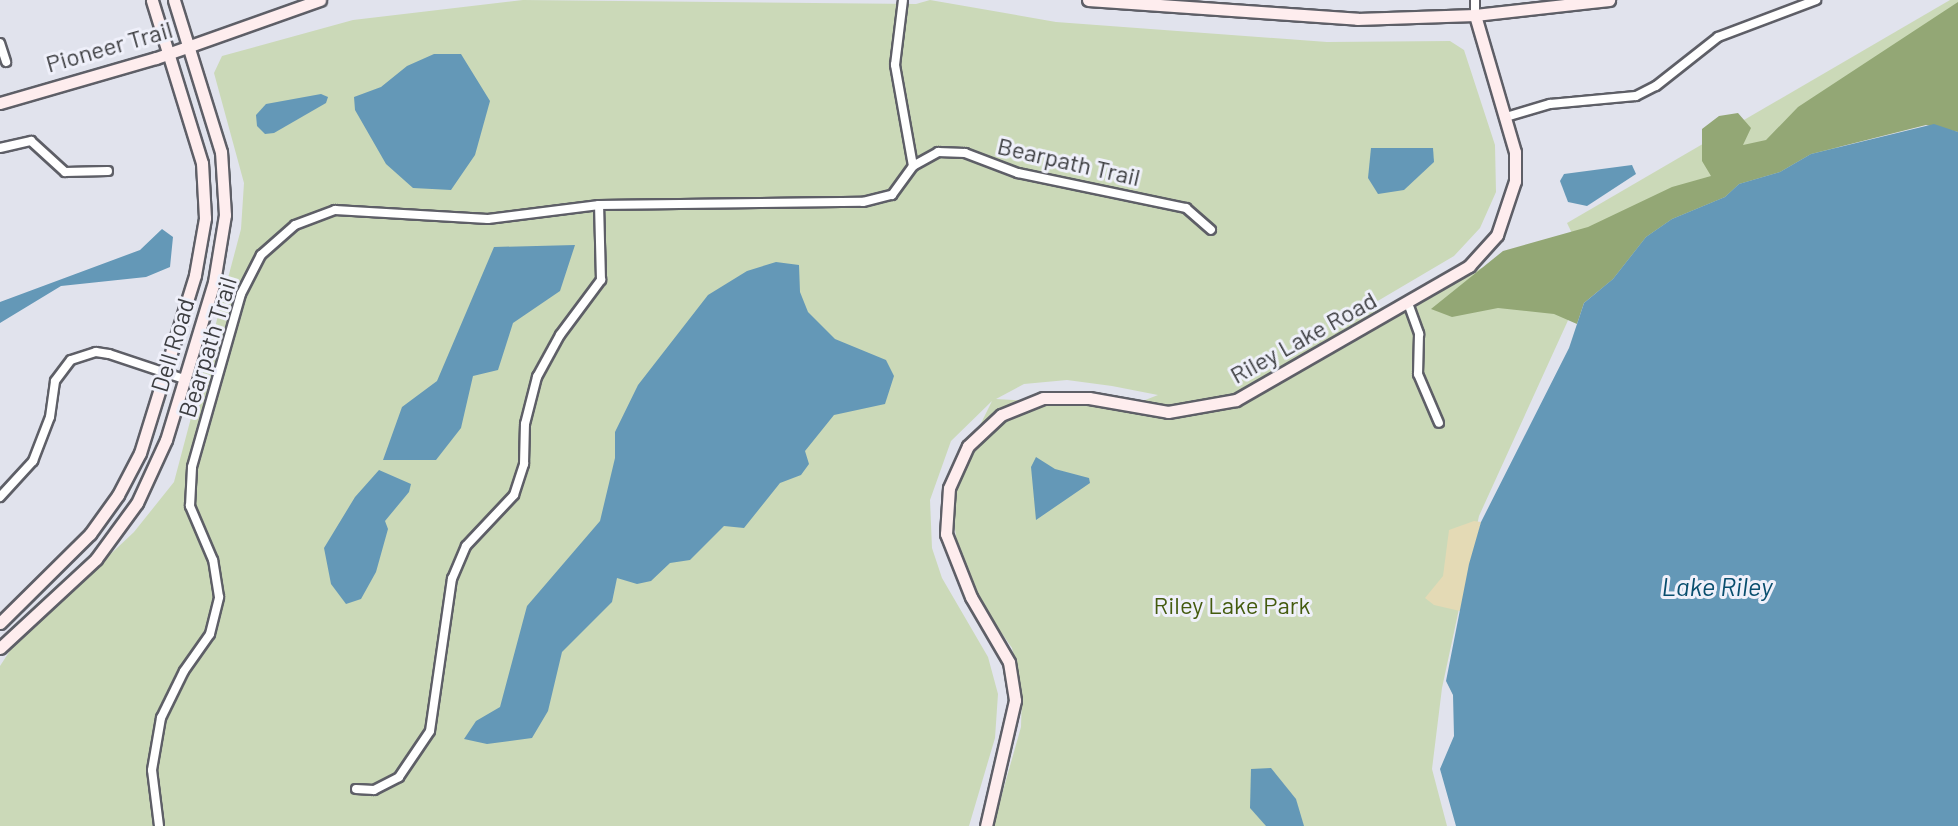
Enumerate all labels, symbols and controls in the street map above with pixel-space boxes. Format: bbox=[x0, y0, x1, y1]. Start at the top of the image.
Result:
street label: Pioneer Trail bbox=[42, 14, 176, 78]
street label: Bearpath Trail bbox=[995, 131, 1143, 191]
street label: Bearpath Trail bbox=[172, 273, 242, 421]
street label: Riley Lake Road bbox=[1225, 285, 1381, 389]
street label: Dell Road bbox=[144, 295, 200, 395]
water label: Lake Riley bbox=[1661, 570, 1773, 602]
park label: Riley Lake Park bbox=[1154, 591, 1310, 619]

